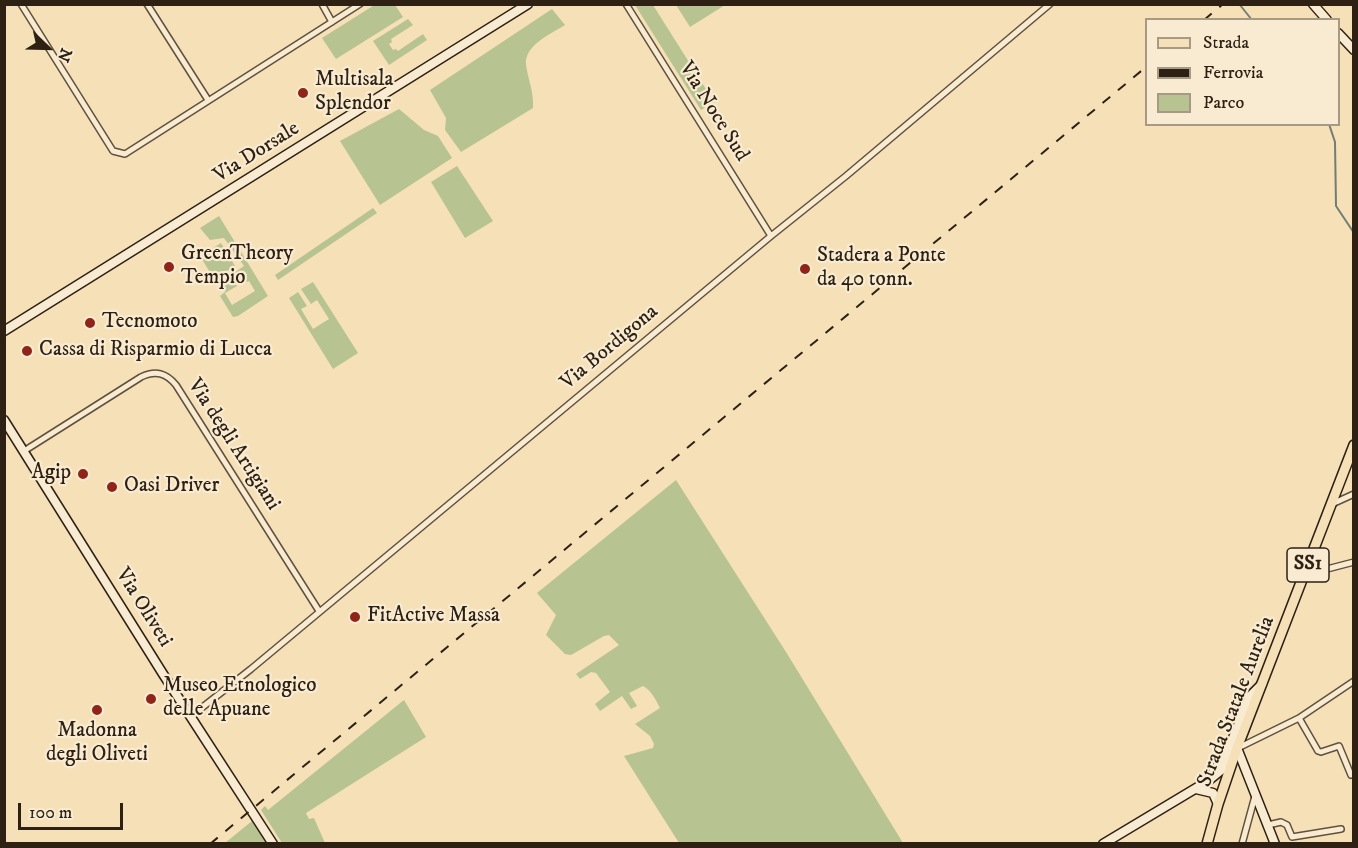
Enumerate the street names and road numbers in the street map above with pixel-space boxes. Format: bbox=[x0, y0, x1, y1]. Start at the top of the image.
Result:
street label: Via Noce Sud bbox=[672, 57, 754, 167]
street label: Via Dorsale bbox=[209, 117, 305, 189]
street label: Via Bordigona bbox=[556, 300, 664, 396]
street label: Via degli Artigiani bbox=[181, 374, 285, 516]
road number: SS1 bbox=[1287, 548, 1329, 582]
street label: Via Oliveti bbox=[109, 564, 177, 652]
street label: Strada Statale Aurelia bbox=[1193, 613, 1281, 791]

